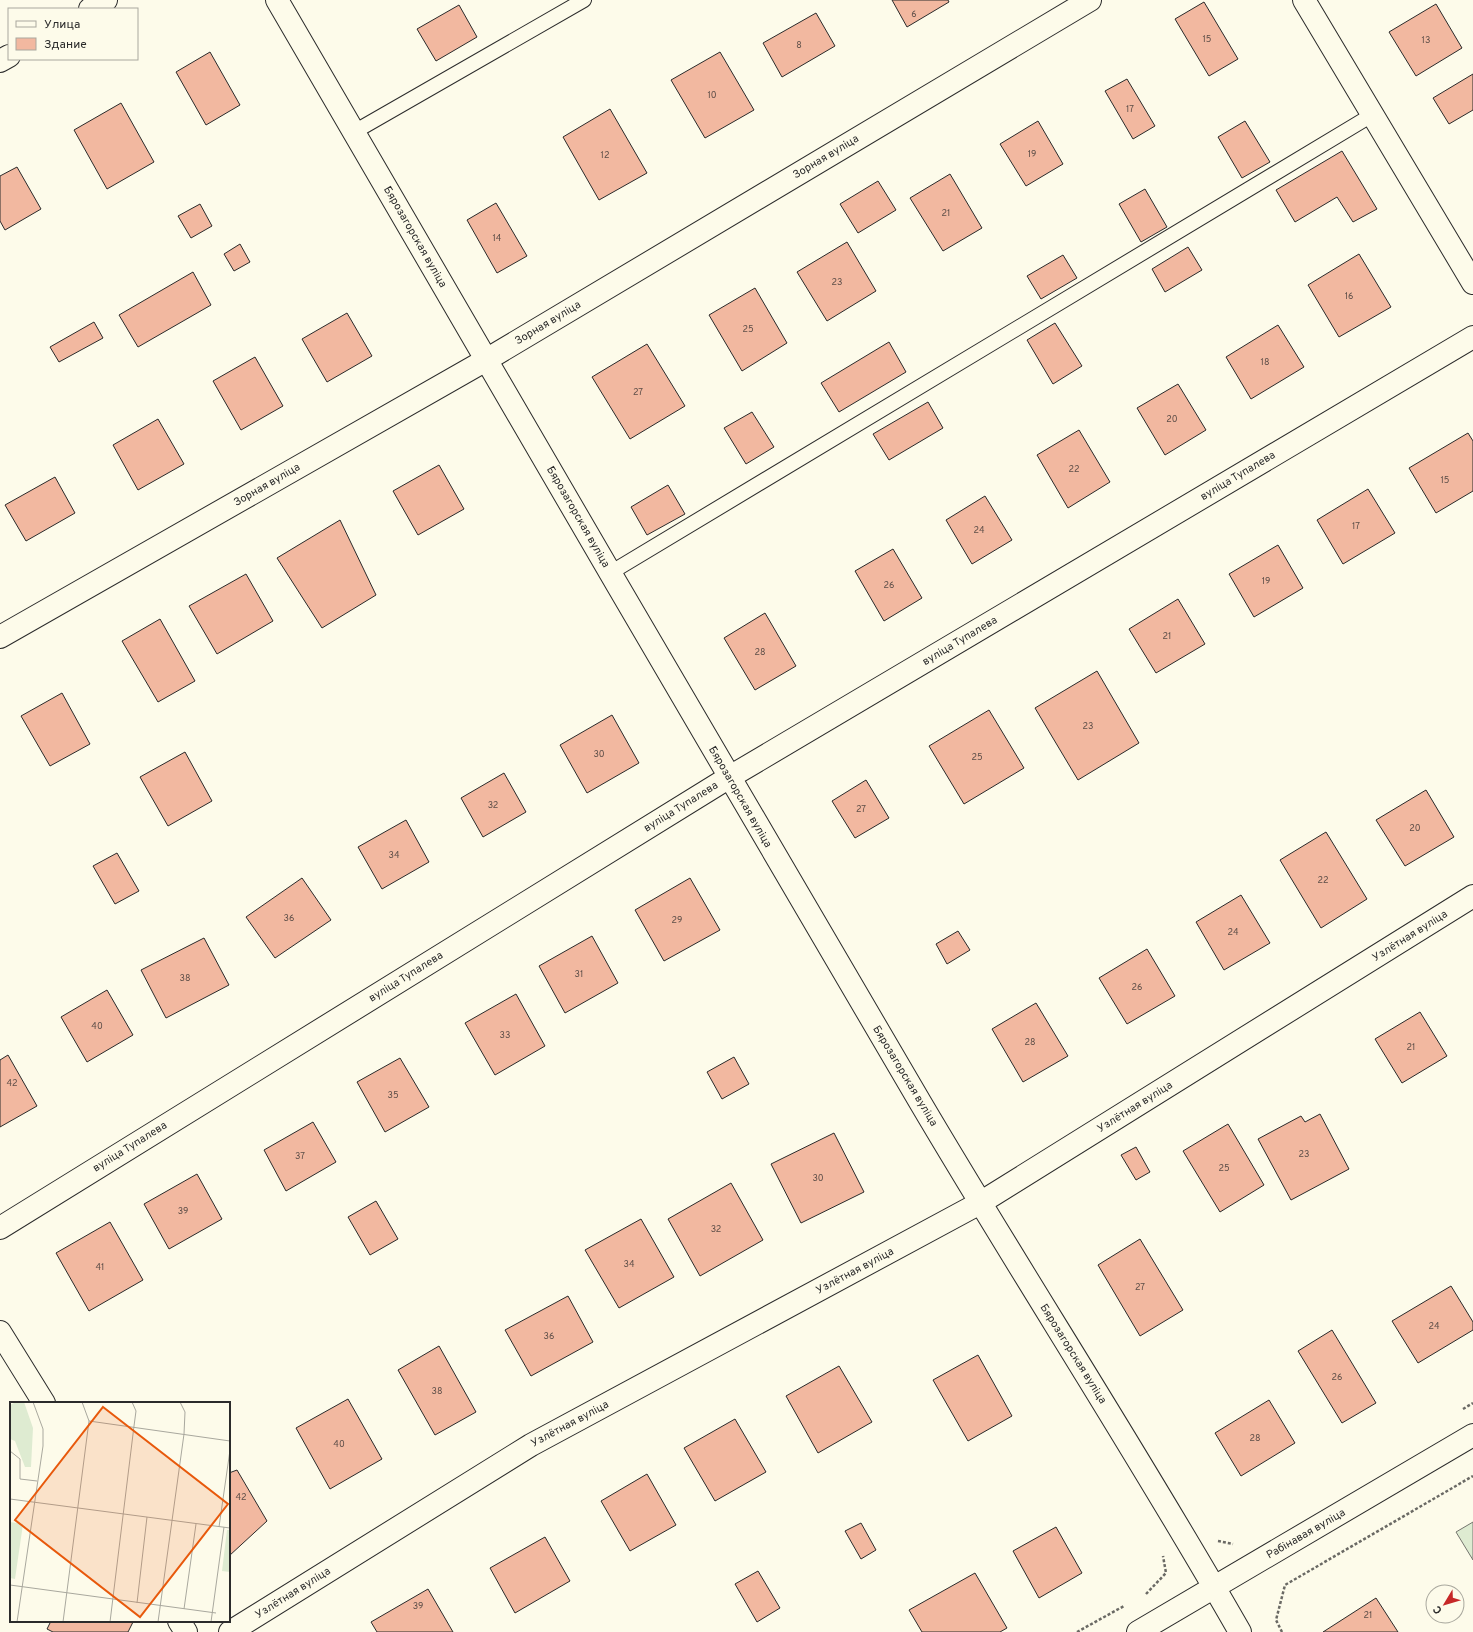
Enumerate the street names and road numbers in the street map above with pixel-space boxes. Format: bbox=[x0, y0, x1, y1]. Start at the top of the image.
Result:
street label: Зорная вуліца bbox=[790, 132, 862, 182]
street label: Бярозагорская вуліца bbox=[380, 184, 450, 291]
street label: Зорная вуліца bbox=[512, 298, 584, 348]
street label: вуліца Тупалева bbox=[1198, 448, 1278, 504]
street label: Зорная вуліца bbox=[231, 460, 303, 510]
street label: Бярозагорская вуліца bbox=[543, 464, 613, 571]
street label: вуліца Тупалева bbox=[920, 613, 1000, 669]
street label: Бярозагорская вуліца bbox=[705, 744, 775, 851]
street label: вуліца Тупалева bbox=[641, 778, 721, 835]
street label: Узлётная вуліца bbox=[1370, 907, 1450, 965]
street label: вуліца Тупалева bbox=[366, 948, 446, 1005]
street label: Бярозагорская вуліца bbox=[869, 1023, 941, 1129]
street label: Узлётная вуліца bbox=[1095, 1078, 1175, 1136]
street label: вуліца Тупалева bbox=[90, 1118, 170, 1175]
street label: Узлётная вуліца bbox=[814, 1244, 897, 1297]
street label: Бярозагорская вуліца bbox=[1037, 1301, 1110, 1407]
street label: Узлётная вуліца bbox=[529, 1397, 612, 1450]
street label: Рабінавая вуліца bbox=[1264, 1506, 1348, 1562]
street label: Узлётная вуліца bbox=[253, 1564, 333, 1622]

